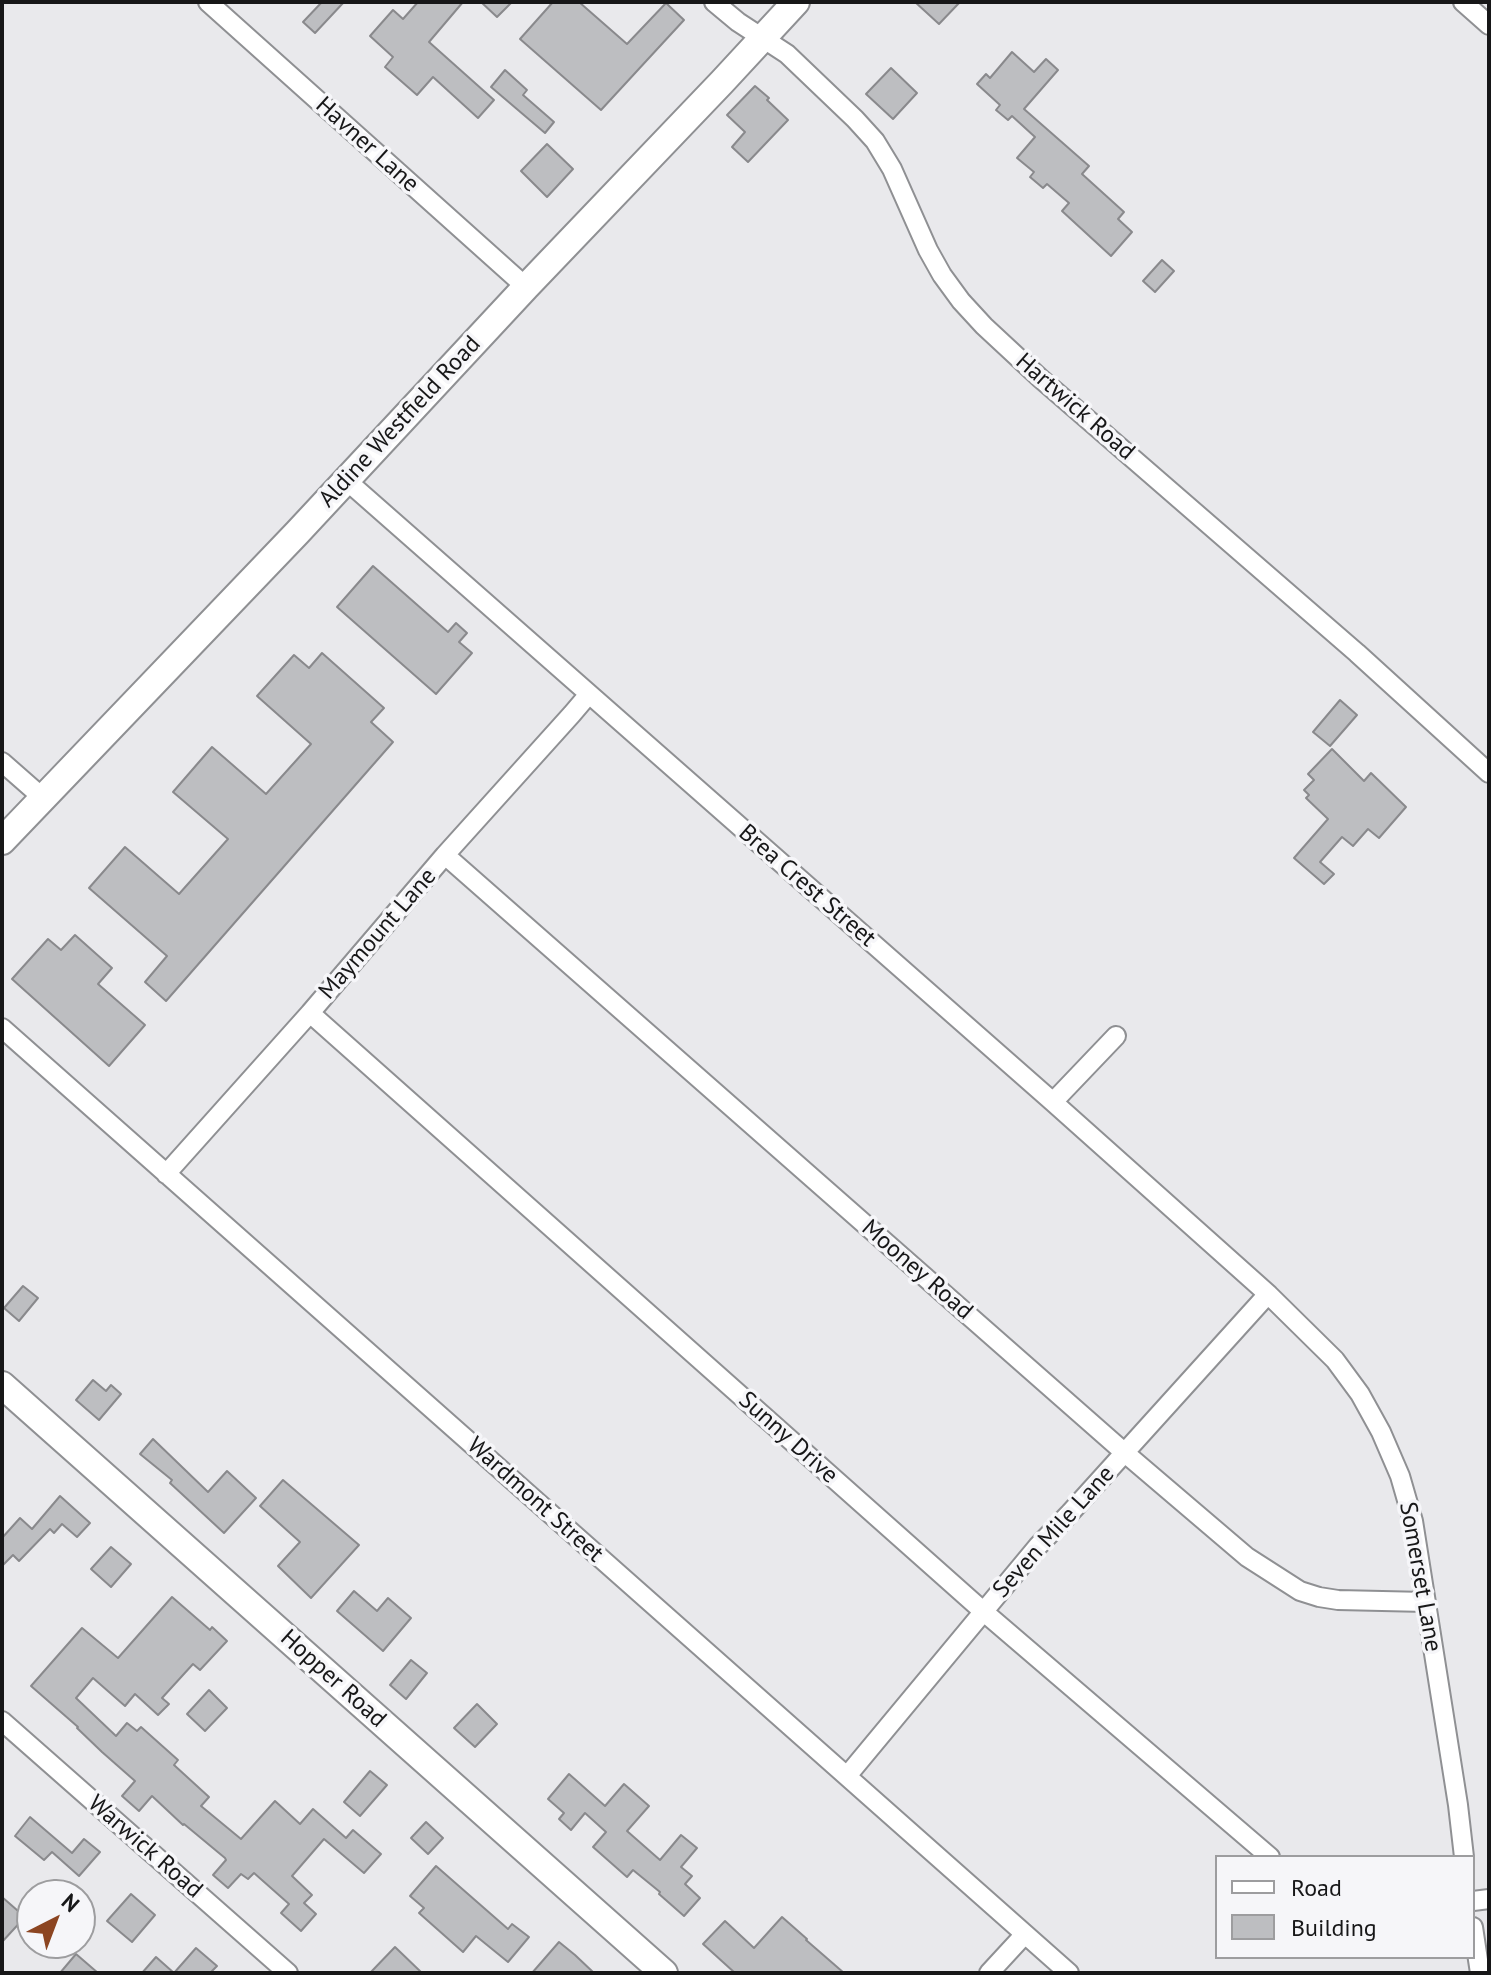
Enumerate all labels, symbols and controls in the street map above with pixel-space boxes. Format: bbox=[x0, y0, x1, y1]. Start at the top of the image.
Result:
street label: Havner Lane bbox=[310, 91, 424, 199]
street label: Aldine Westfield Road bbox=[313, 330, 487, 514]
street label: Hartwick Road bbox=[1009, 347, 1141, 467]
street label: Brea Crest Street bbox=[733, 819, 881, 953]
street label: Maymount Lane bbox=[313, 863, 443, 1005]
street label: Mooney Road bbox=[856, 1214, 978, 1326]
street label: Sunny Drive bbox=[733, 1386, 843, 1490]
street label: Wardmont Street bbox=[461, 1431, 609, 1569]
street label: Seven Mile Lane bbox=[987, 1460, 1121, 1604]
street label: Somerset Lane bbox=[1393, 1500, 1447, 1654]
street label: Hopper Road bbox=[274, 1624, 392, 1734]
street label: Warwick Road bbox=[82, 1789, 208, 1905]
legend bbox=[1215, 1855, 1475, 1959]
text: Road bbox=[1291, 1872, 1342, 1903]
north arrow bbox=[16, 1879, 96, 1959]
text: N bbox=[56, 1887, 85, 1918]
text: Building bbox=[1291, 1912, 1377, 1943]

